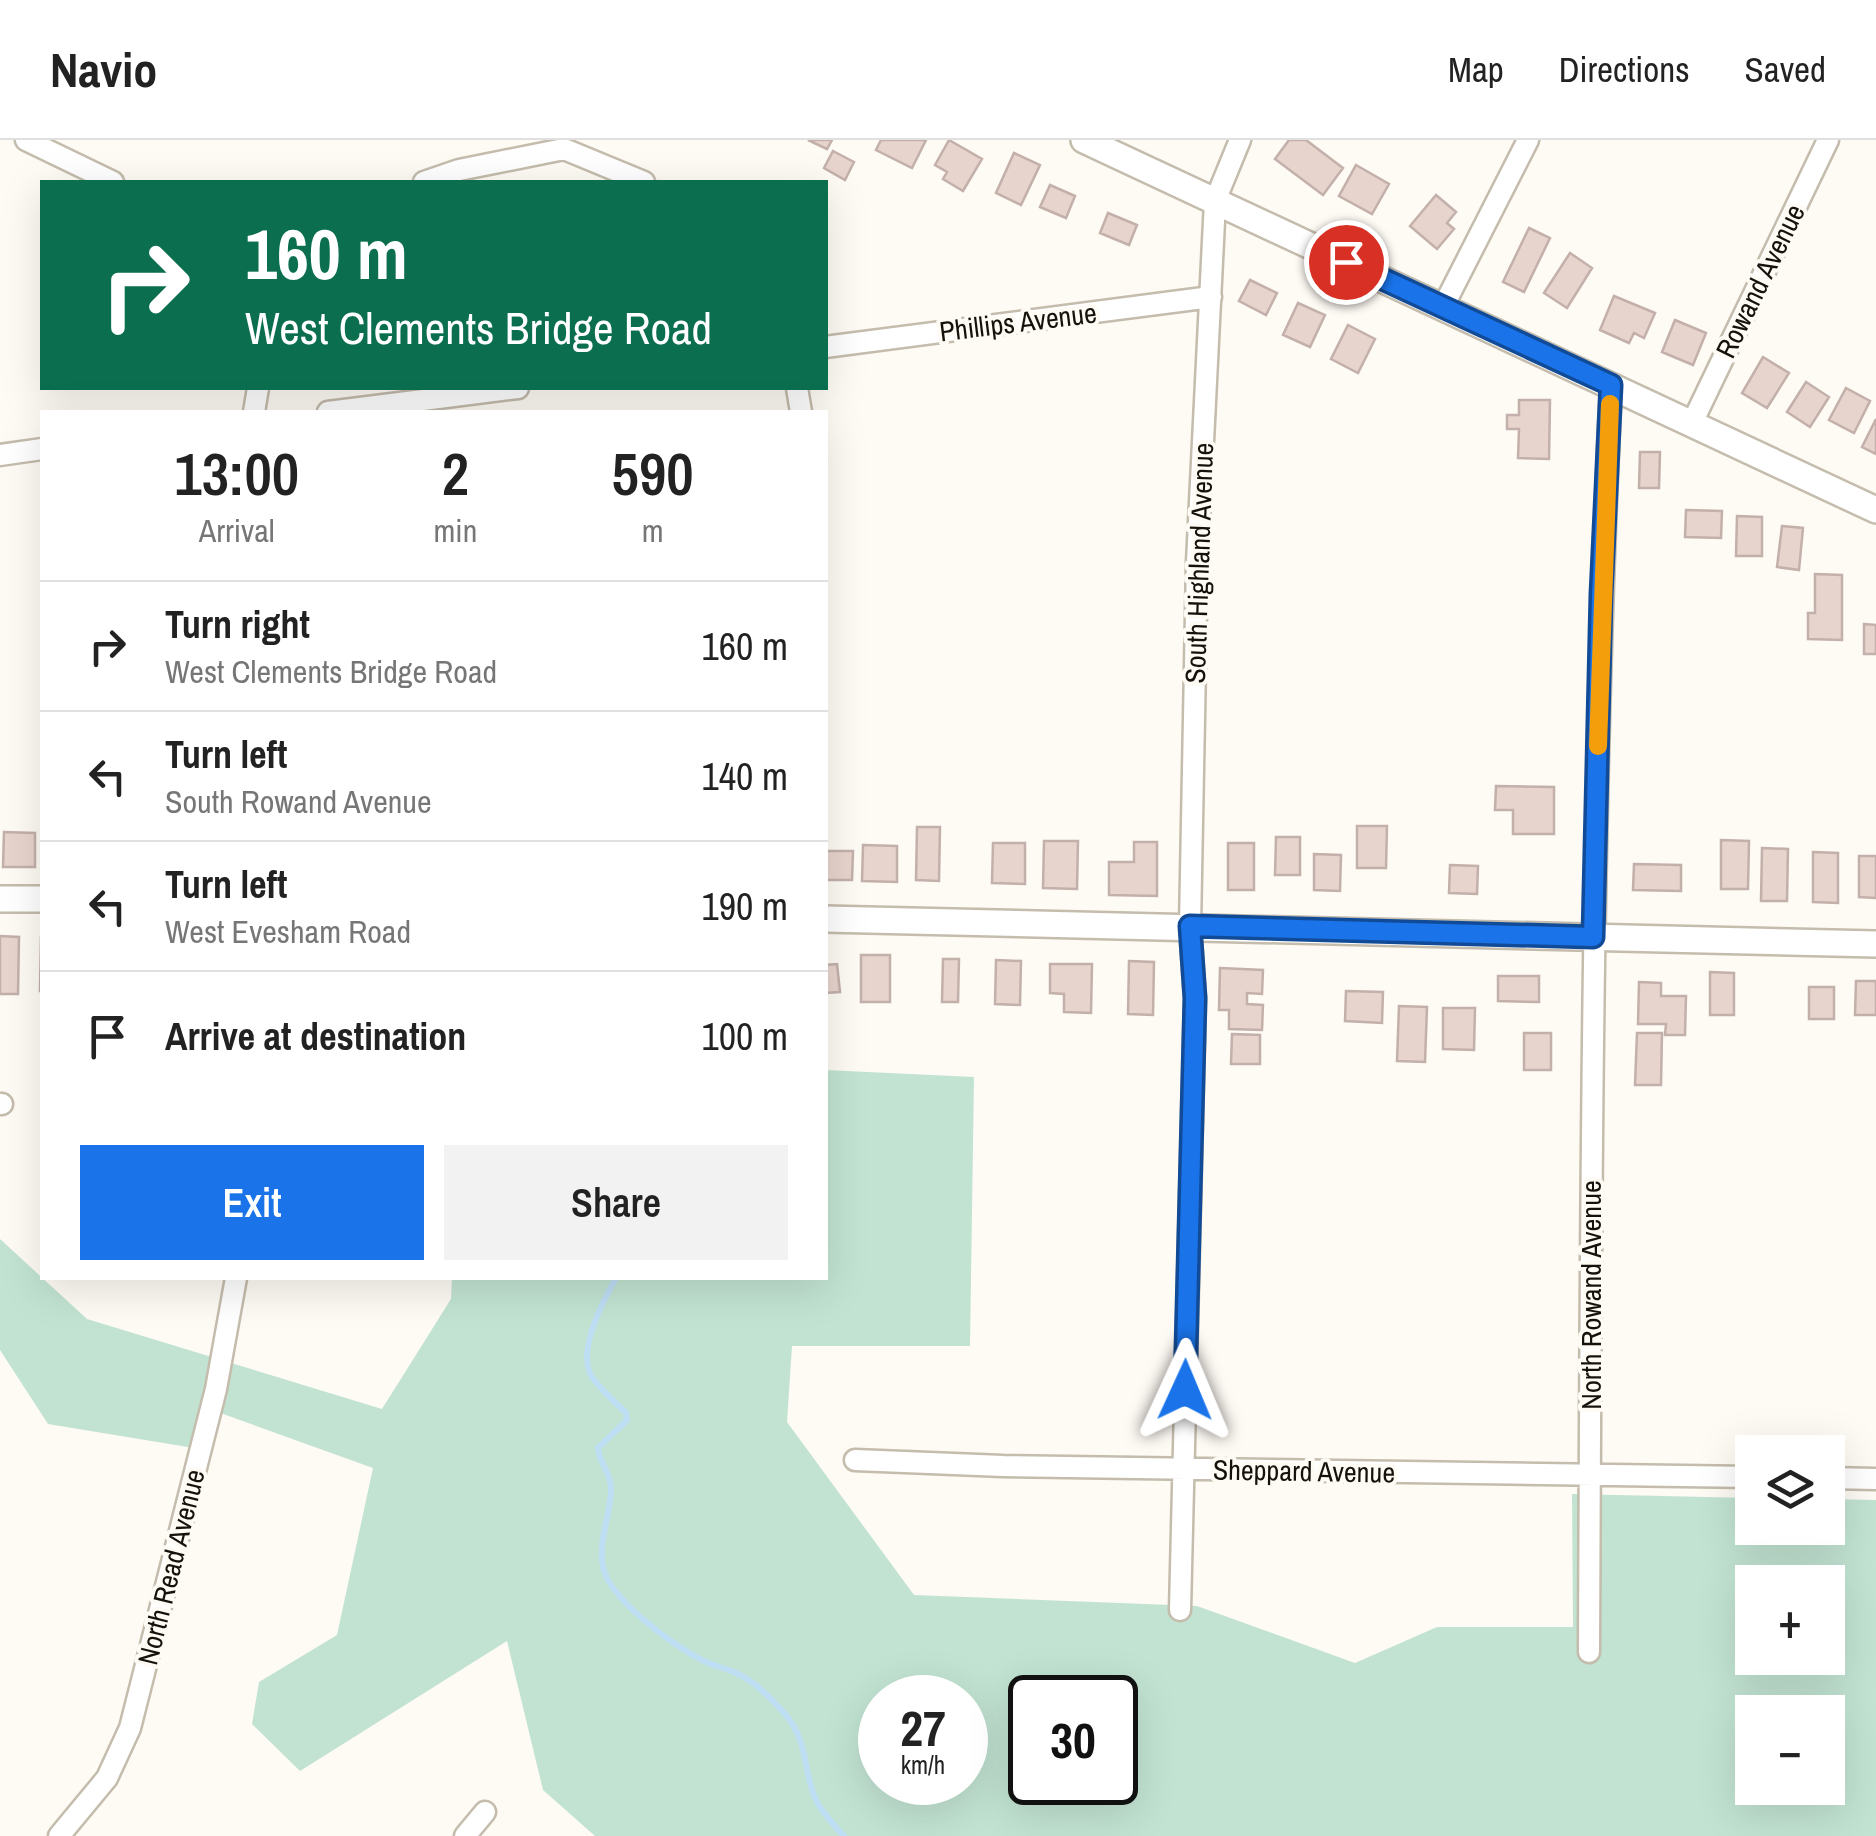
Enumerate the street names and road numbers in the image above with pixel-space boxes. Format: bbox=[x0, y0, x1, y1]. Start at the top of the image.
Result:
street label: Rowand Avenue bbox=[1706, 198, 1814, 364]
street label: Phillips Avenue bbox=[937, 294, 1099, 350]
street label: South Highland Avenue bbox=[1176, 442, 1222, 684]
street label: North Rowand Avenue bbox=[1572, 1180, 1610, 1410]
street label: Sheppard Avenue bbox=[1213, 1450, 1395, 1492]
street label: North Read Avenue bbox=[128, 1465, 214, 1669]

